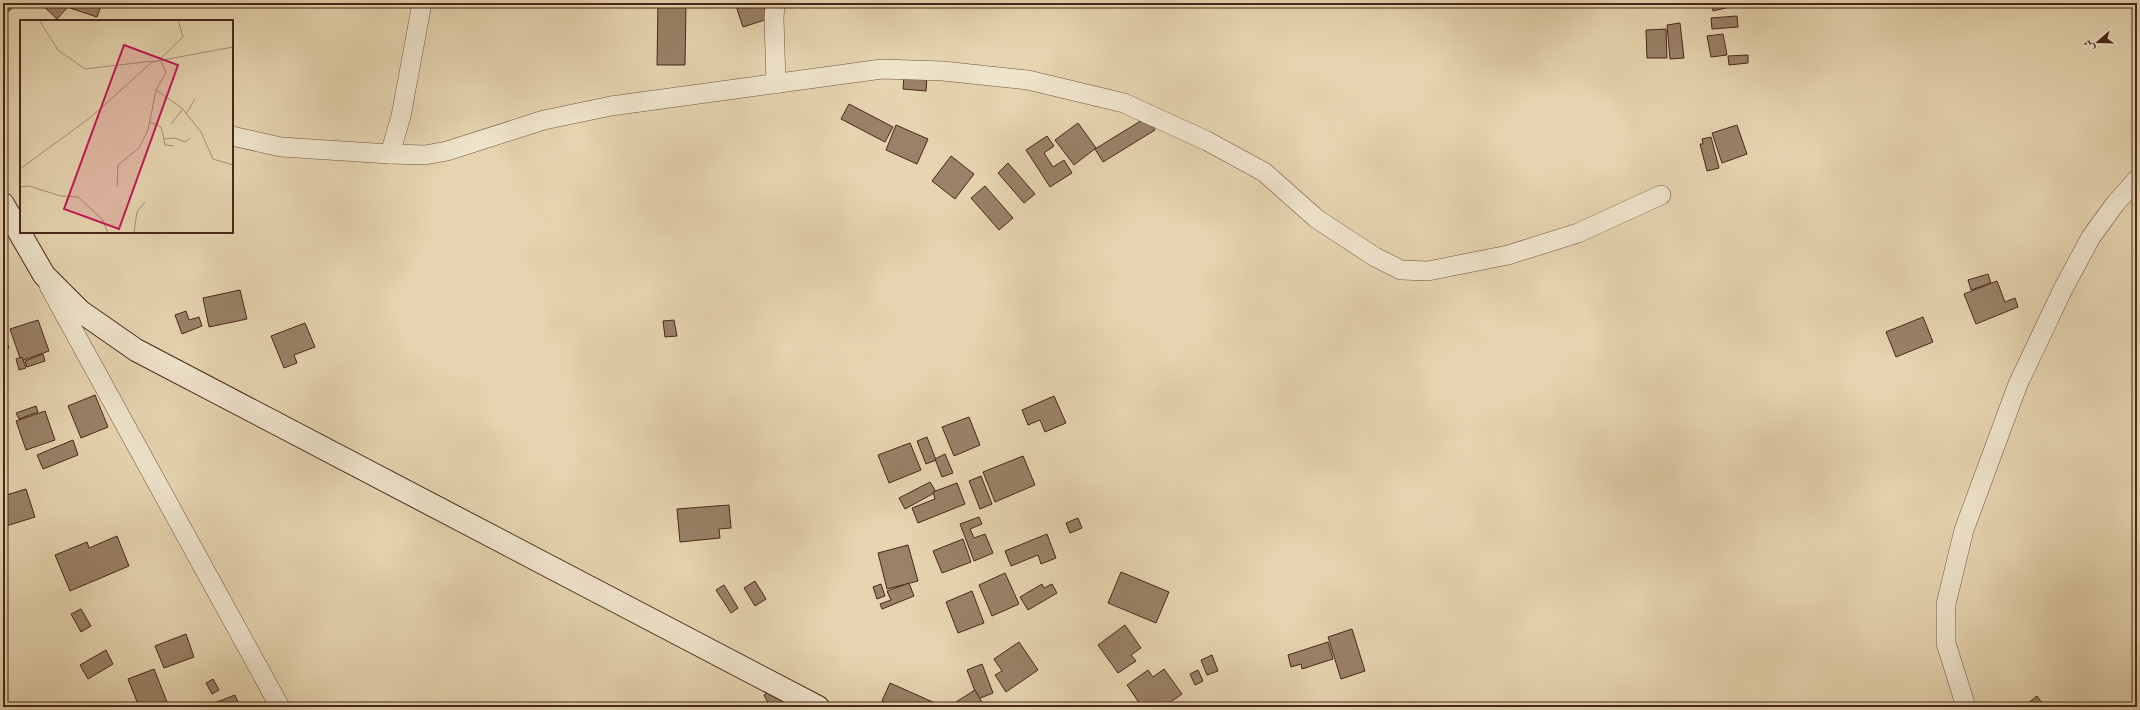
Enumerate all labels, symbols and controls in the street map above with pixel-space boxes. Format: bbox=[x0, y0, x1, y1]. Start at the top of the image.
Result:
inset map bbox=[20, 20, 233, 233]
north arrow bbox=[2078, 22, 2118, 62]
text: ش bbox=[2081, 38, 2097, 53]

